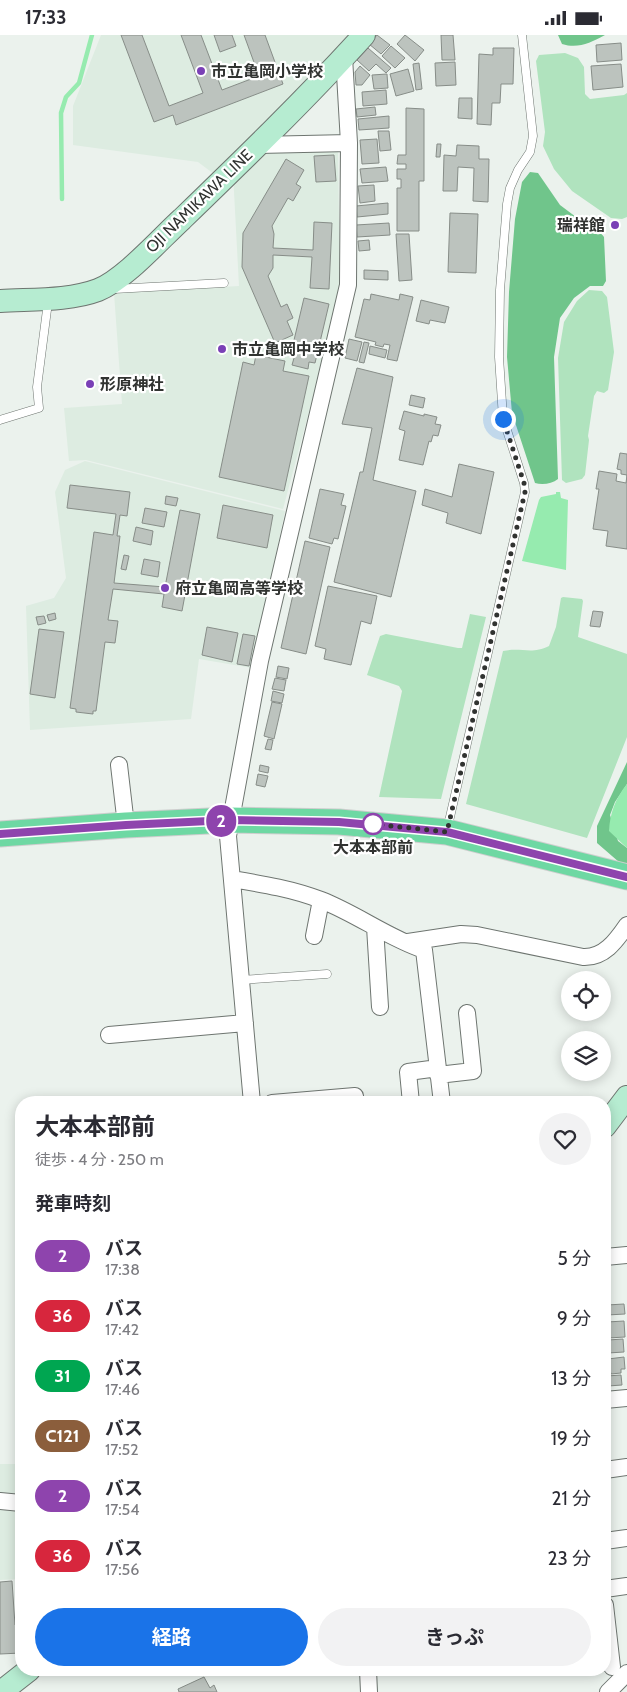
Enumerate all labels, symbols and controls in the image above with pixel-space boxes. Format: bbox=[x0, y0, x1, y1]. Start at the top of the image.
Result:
text: 17:33 bbox=[25, 6, 66, 29]
place label: 市立亀岡小学校 bbox=[211, 62, 323, 81]
marker: 市立亀岡小学校 bbox=[195, 65, 207, 77]
street label: OJI NAMIKAWA LINE bbox=[142, 145, 256, 257]
place label: 瑞祥館 bbox=[557, 216, 605, 235]
marker: 瑞祥館 bbox=[609, 219, 621, 231]
place label: 市立亀岡中学校 bbox=[232, 340, 344, 359]
marker: 市立亀岡中学校 bbox=[216, 343, 228, 355]
place label: 形原神社 bbox=[100, 375, 164, 394]
marker: 形原神社 bbox=[84, 378, 96, 390]
your location bbox=[491, 407, 516, 432]
place label: 府立亀岡高等学校 bbox=[175, 579, 303, 598]
marker: 府立亀岡高等学校 bbox=[159, 582, 171, 594]
line badge: 2 bbox=[205, 805, 237, 837]
text: 2 bbox=[216, 810, 226, 832]
marker: 大本本部前 bbox=[362, 813, 384, 835]
place label: 大本本部前 bbox=[333, 838, 413, 857]
map controls bbox=[561, 971, 611, 1081]
button: locate bbox=[561, 971, 611, 1021]
button: layers bbox=[561, 1031, 611, 1081]
text: 大本本部前 bbox=[35, 1112, 155, 1141]
button: heart bbox=[539, 1113, 591, 1165]
text: 徒歩 · 4 分 · 250 m bbox=[35, 1150, 164, 1169]
text: 発車時刻 bbox=[35, 1192, 111, 1215]
text: バス bbox=[105, 1237, 143, 1260]
text: 2 bbox=[58, 1245, 67, 1267]
text: 5 分 bbox=[557, 1247, 591, 1270]
text: 17:38 bbox=[105, 1260, 140, 1279]
text: バス bbox=[105, 1297, 143, 1320]
text: 36 bbox=[53, 1305, 72, 1327]
text: 9 分 bbox=[557, 1307, 591, 1330]
text: 17:42 bbox=[105, 1320, 139, 1339]
text: バス bbox=[105, 1357, 143, 1380]
text: 31 bbox=[54, 1365, 71, 1387]
text: 13 分 bbox=[551, 1367, 591, 1390]
text: 17:46 bbox=[105, 1380, 140, 1399]
text: バス bbox=[105, 1417, 143, 1440]
text: C121 bbox=[46, 1425, 79, 1447]
text: 19 分 bbox=[551, 1427, 591, 1450]
text: 17:52 bbox=[105, 1440, 139, 1459]
text: バス bbox=[105, 1477, 143, 1500]
text: 2 bbox=[58, 1485, 67, 1507]
text: 21 分 bbox=[552, 1487, 591, 1510]
text: 17:54 bbox=[105, 1500, 140, 1519]
text: バス bbox=[105, 1537, 143, 1560]
text: 36 bbox=[53, 1545, 72, 1567]
text: 23 分 bbox=[547, 1547, 591, 1570]
text: 17:56 bbox=[105, 1560, 139, 1579]
button: 経路 bbox=[35, 1608, 308, 1666]
button: きっぷ bbox=[318, 1608, 591, 1666]

